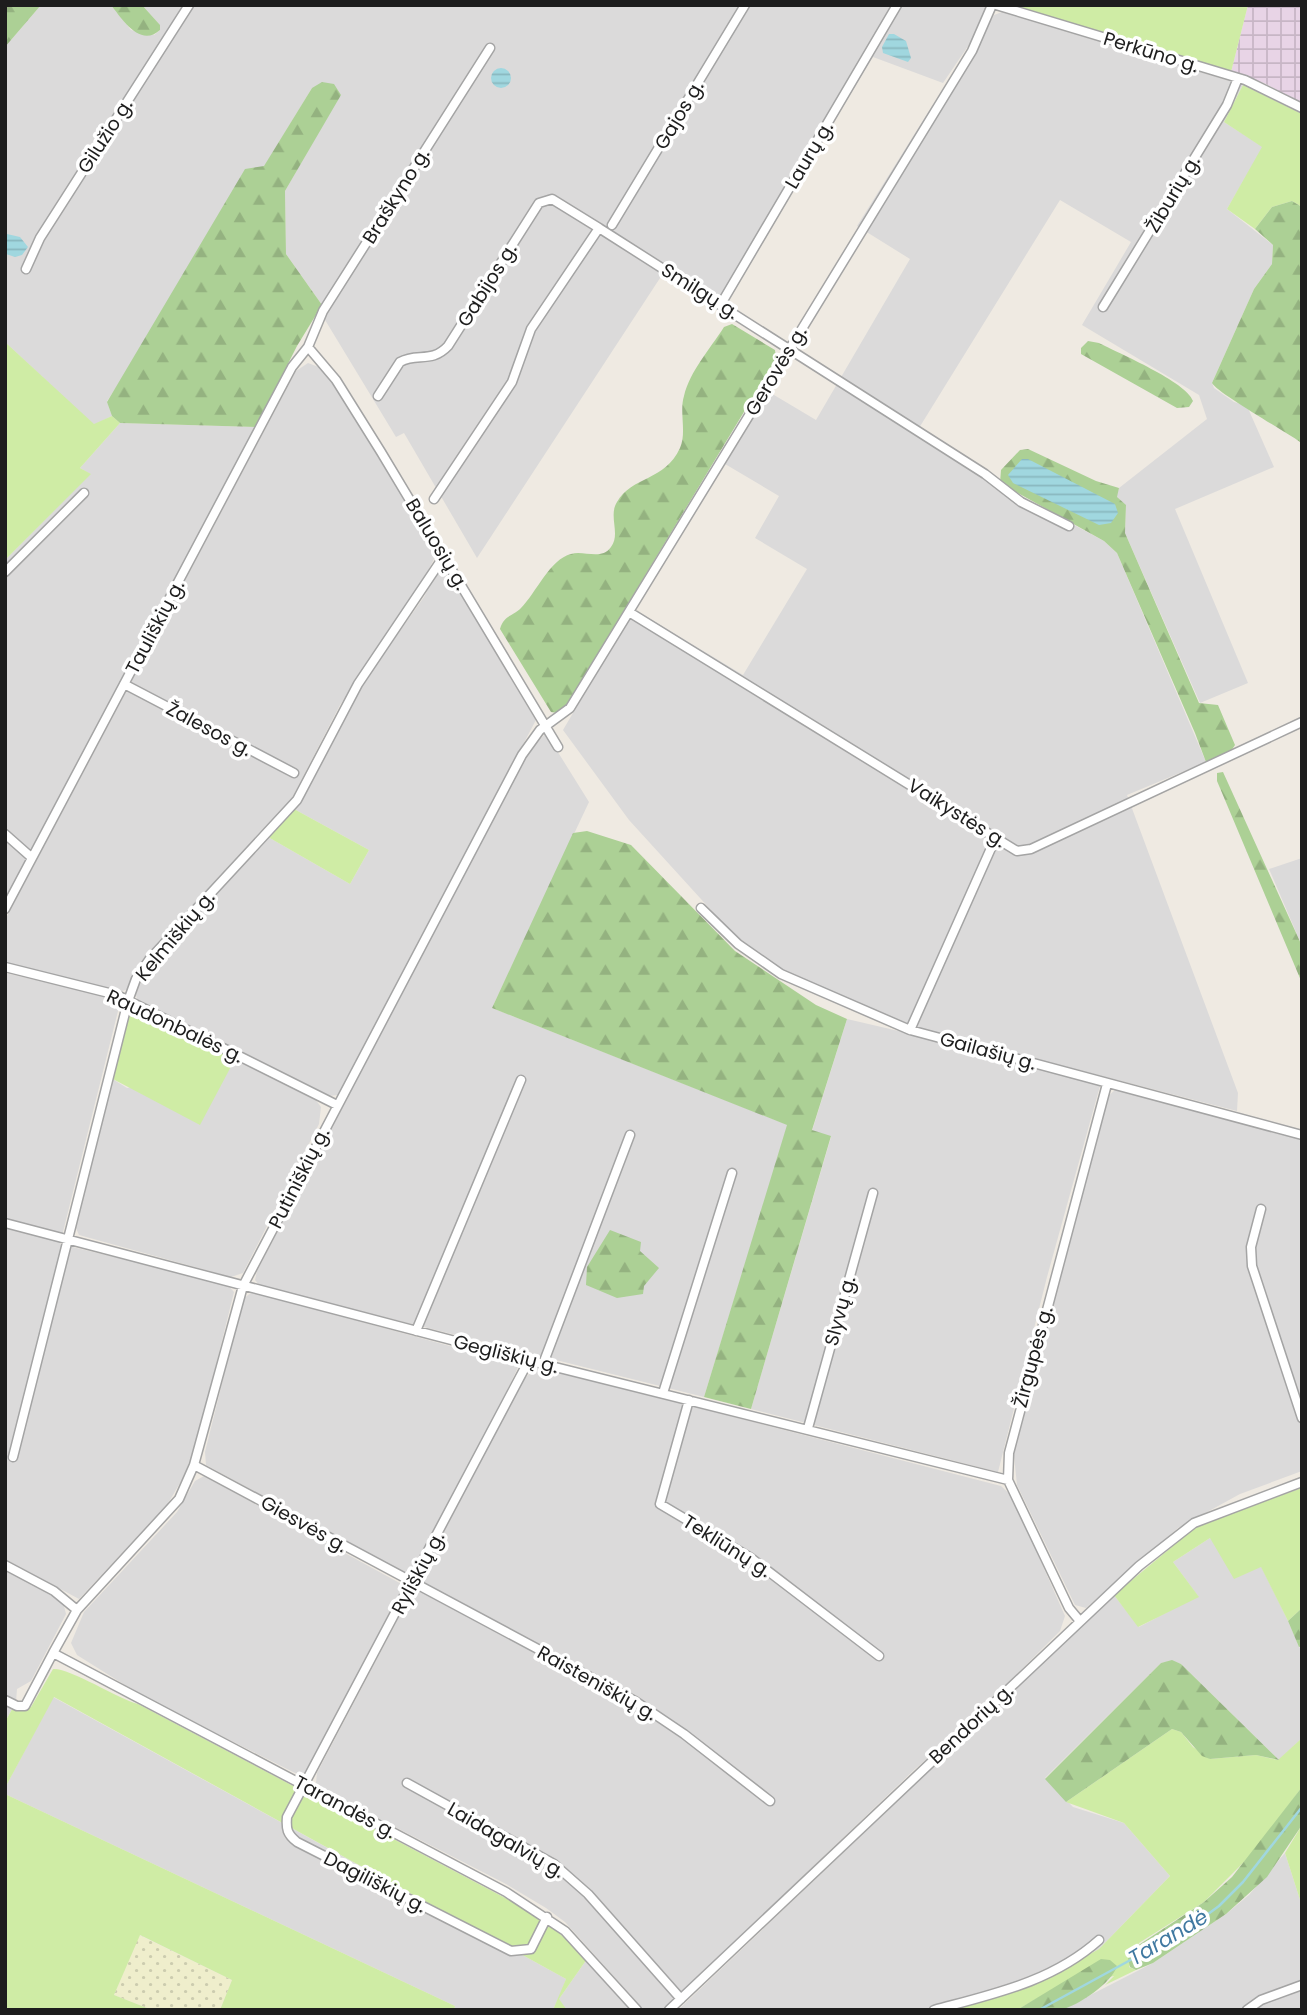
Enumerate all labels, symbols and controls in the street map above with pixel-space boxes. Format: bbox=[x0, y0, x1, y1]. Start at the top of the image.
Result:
street label: Perkūno g. bbox=[1100, 25, 1202, 79]
street label: Gajos g. bbox=[648, 75, 710, 155]
street label: Gilužio g. bbox=[71, 94, 139, 178]
street label: Laurų g. bbox=[778, 116, 840, 194]
street label: Braškyno g. bbox=[356, 143, 436, 249]
street label: Žiburių g. bbox=[1139, 150, 1207, 238]
street label: Gabijos g. bbox=[451, 238, 523, 332]
street label: Smilgų g. bbox=[656, 257, 744, 326]
street label: Gerovės g. bbox=[739, 321, 813, 421]
street label: Baluosių g. bbox=[399, 493, 475, 595]
street label: Tauliškių g. bbox=[119, 575, 191, 679]
street label: Žalesos g. bbox=[161, 695, 257, 763]
street label: Vaikystės g. bbox=[903, 772, 1011, 854]
street label: Kelmiškių g. bbox=[129, 885, 221, 987]
street label: Raudonbalės g. bbox=[102, 983, 248, 1069]
street label: Gailašių g. bbox=[937, 1025, 1039, 1077]
street label: Putiniškių g. bbox=[262, 1123, 336, 1233]
street label: Slyvų g. bbox=[818, 1273, 862, 1349]
street label: Žirgupės g. bbox=[1007, 1304, 1059, 1410]
street label: Gegliškių g. bbox=[451, 1328, 561, 1380]
street label: Giesvės g. bbox=[256, 1489, 352, 1559]
street label: Tekliūnų g. bbox=[678, 1508, 776, 1584]
street label: Ryliškių g. bbox=[385, 1527, 451, 1619]
street label: Raisteniškių g. bbox=[532, 1639, 662, 1727]
street label: Bendorių g. bbox=[923, 1678, 1019, 1770]
street label: Tarandės g. bbox=[289, 1769, 401, 1845]
street label: Laidagalvių g. bbox=[442, 1796, 570, 1884]
street label: Dagiliškių g. bbox=[319, 1845, 431, 1919]
water label: Tarandė bbox=[1123, 1902, 1213, 1972]

